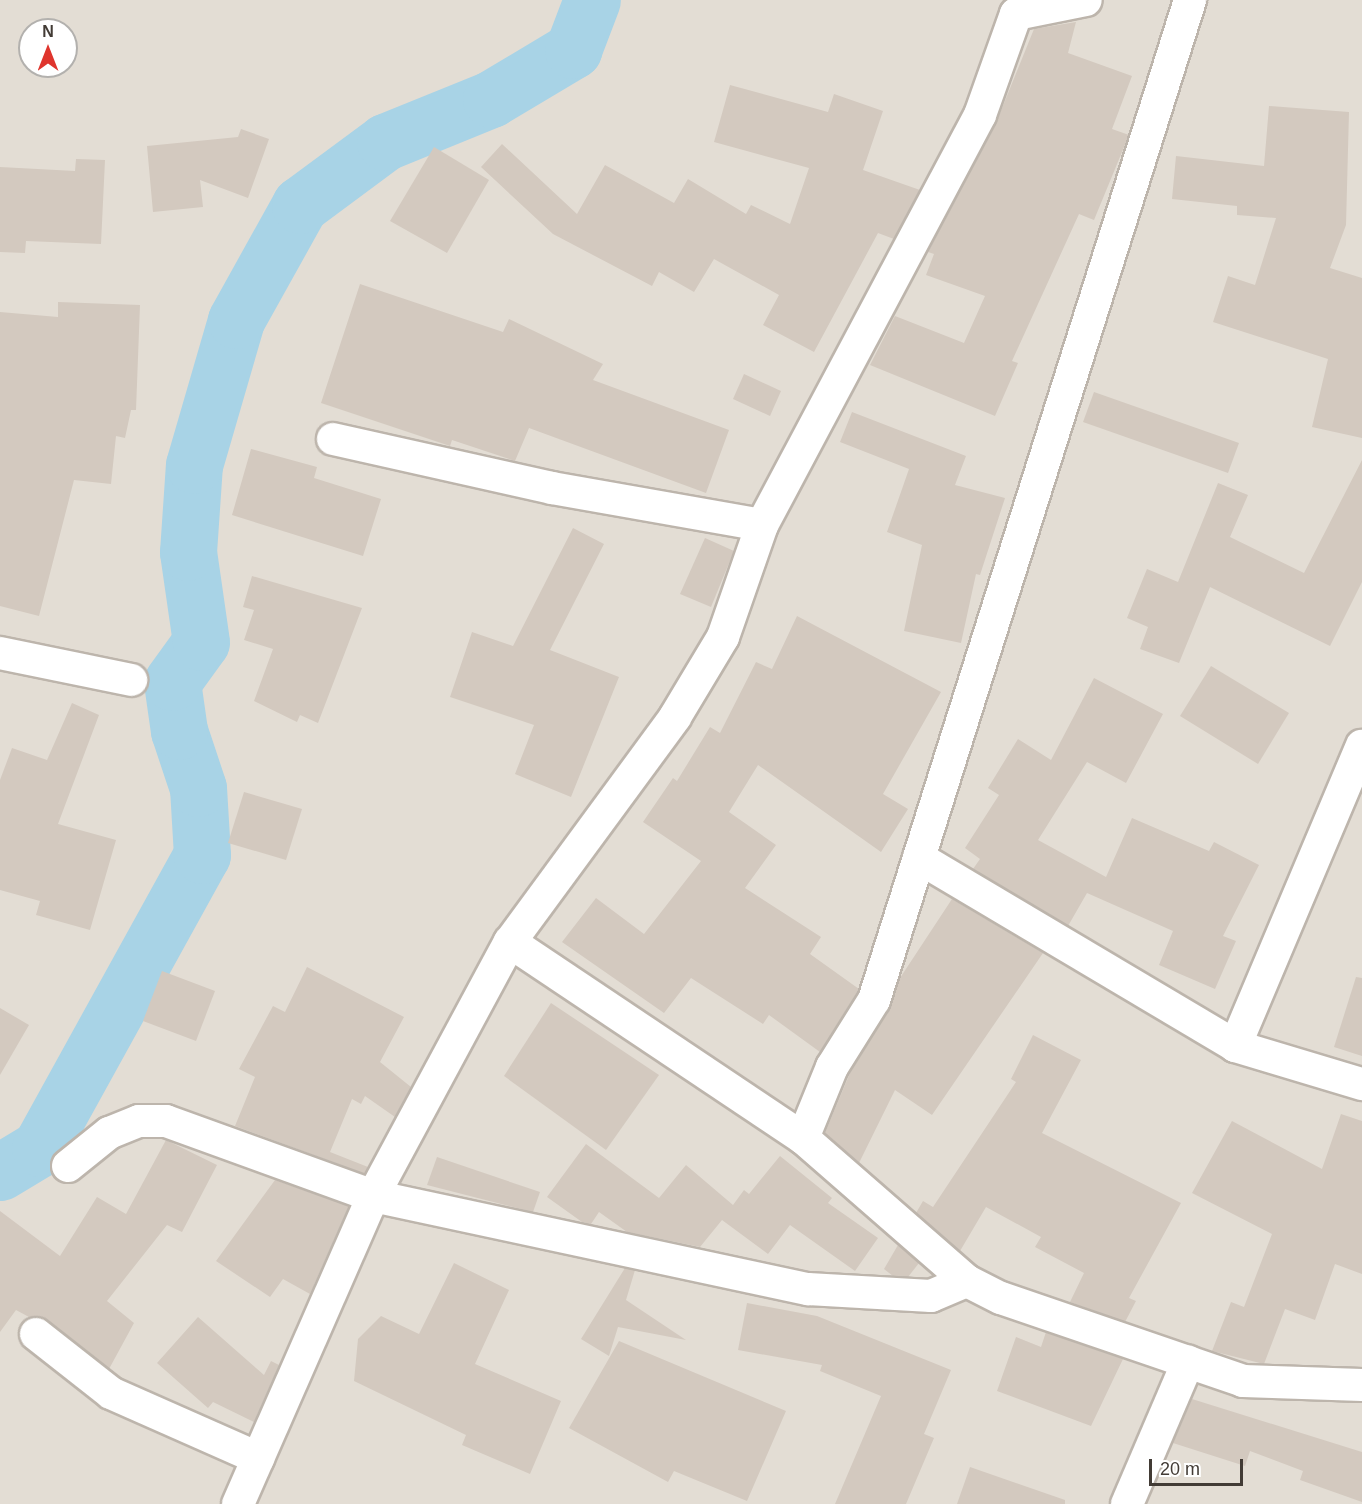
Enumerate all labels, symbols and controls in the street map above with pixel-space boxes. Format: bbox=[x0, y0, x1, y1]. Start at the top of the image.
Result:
north arrow bbox=[18, 18, 78, 78]
text: N bbox=[42, 23, 54, 40]
scale bar bbox=[1152, 1447, 1246, 1485]
text: 20 m bbox=[1160, 1459, 1200, 1479]

